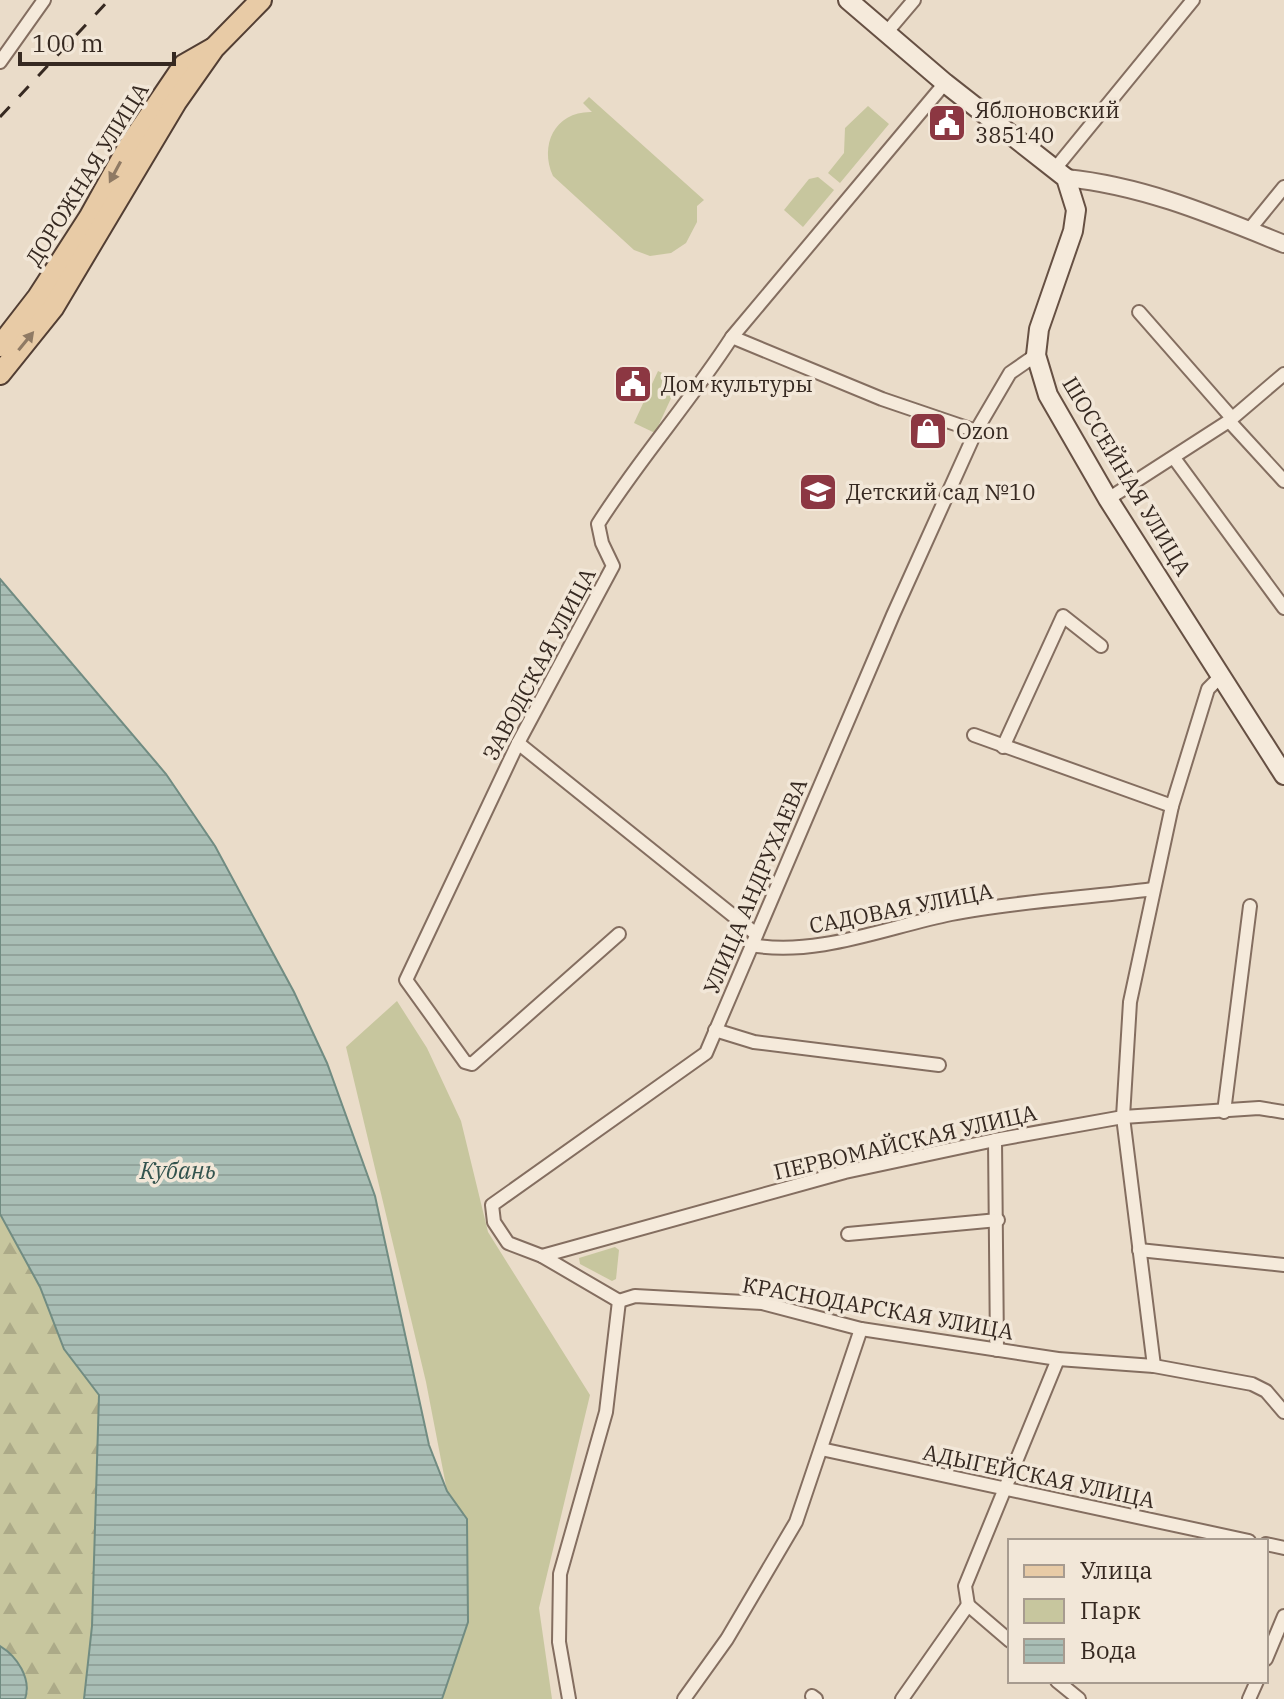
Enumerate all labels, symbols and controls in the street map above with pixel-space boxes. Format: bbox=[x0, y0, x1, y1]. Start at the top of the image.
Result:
scale bar bbox=[20, 16, 174, 66]
text: 100 m bbox=[32, 27, 104, 59]
street label: ДОРОЖНАЯ УЛИЦА bbox=[18, 77, 155, 271]
place label: Яблоновский 385140 bbox=[975, 95, 1120, 149]
public building icon: Яблоновский 385140 bbox=[926, 102, 968, 144]
one-way arrow bbox=[108, 161, 122, 183]
one-way arrow bbox=[18, 331, 34, 351]
public building icon: Дом культуры bbox=[612, 363, 654, 405]
place label: Дом культуры bbox=[661, 369, 813, 398]
street label: ШОССЕЙНАЯ УЛИЦА bbox=[1056, 371, 1198, 581]
shop icon: Ozon bbox=[907, 410, 949, 452]
place label: Ozon bbox=[956, 416, 1009, 445]
school or university icon: Детский сад №10 bbox=[797, 471, 839, 513]
place label: Детский сад №10 bbox=[846, 477, 1035, 506]
street label: ЗАВОДСКАЯ УЛИЦА bbox=[475, 562, 602, 765]
street label: УЛИЦА АНДРУХАЕВА bbox=[696, 774, 813, 998]
street label: САДОВАЯ УЛИЦА bbox=[807, 875, 995, 940]
street label: ПЕРВОМАЙСКАЯ УЛИЦА bbox=[771, 1097, 1039, 1186]
water label: Кубань bbox=[139, 1154, 216, 1186]
street label: КРАСНОДАРСКАЯ УЛИЦА bbox=[740, 1269, 1016, 1346]
street label: АДЫГЕЙСКАЯ УЛИЦА bbox=[921, 1437, 1158, 1514]
legend bbox=[1008, 1539, 1268, 1683]
text: Улица bbox=[1080, 1554, 1153, 1586]
text: Парк bbox=[1080, 1594, 1141, 1626]
text: Вода bbox=[1080, 1634, 1137, 1666]

